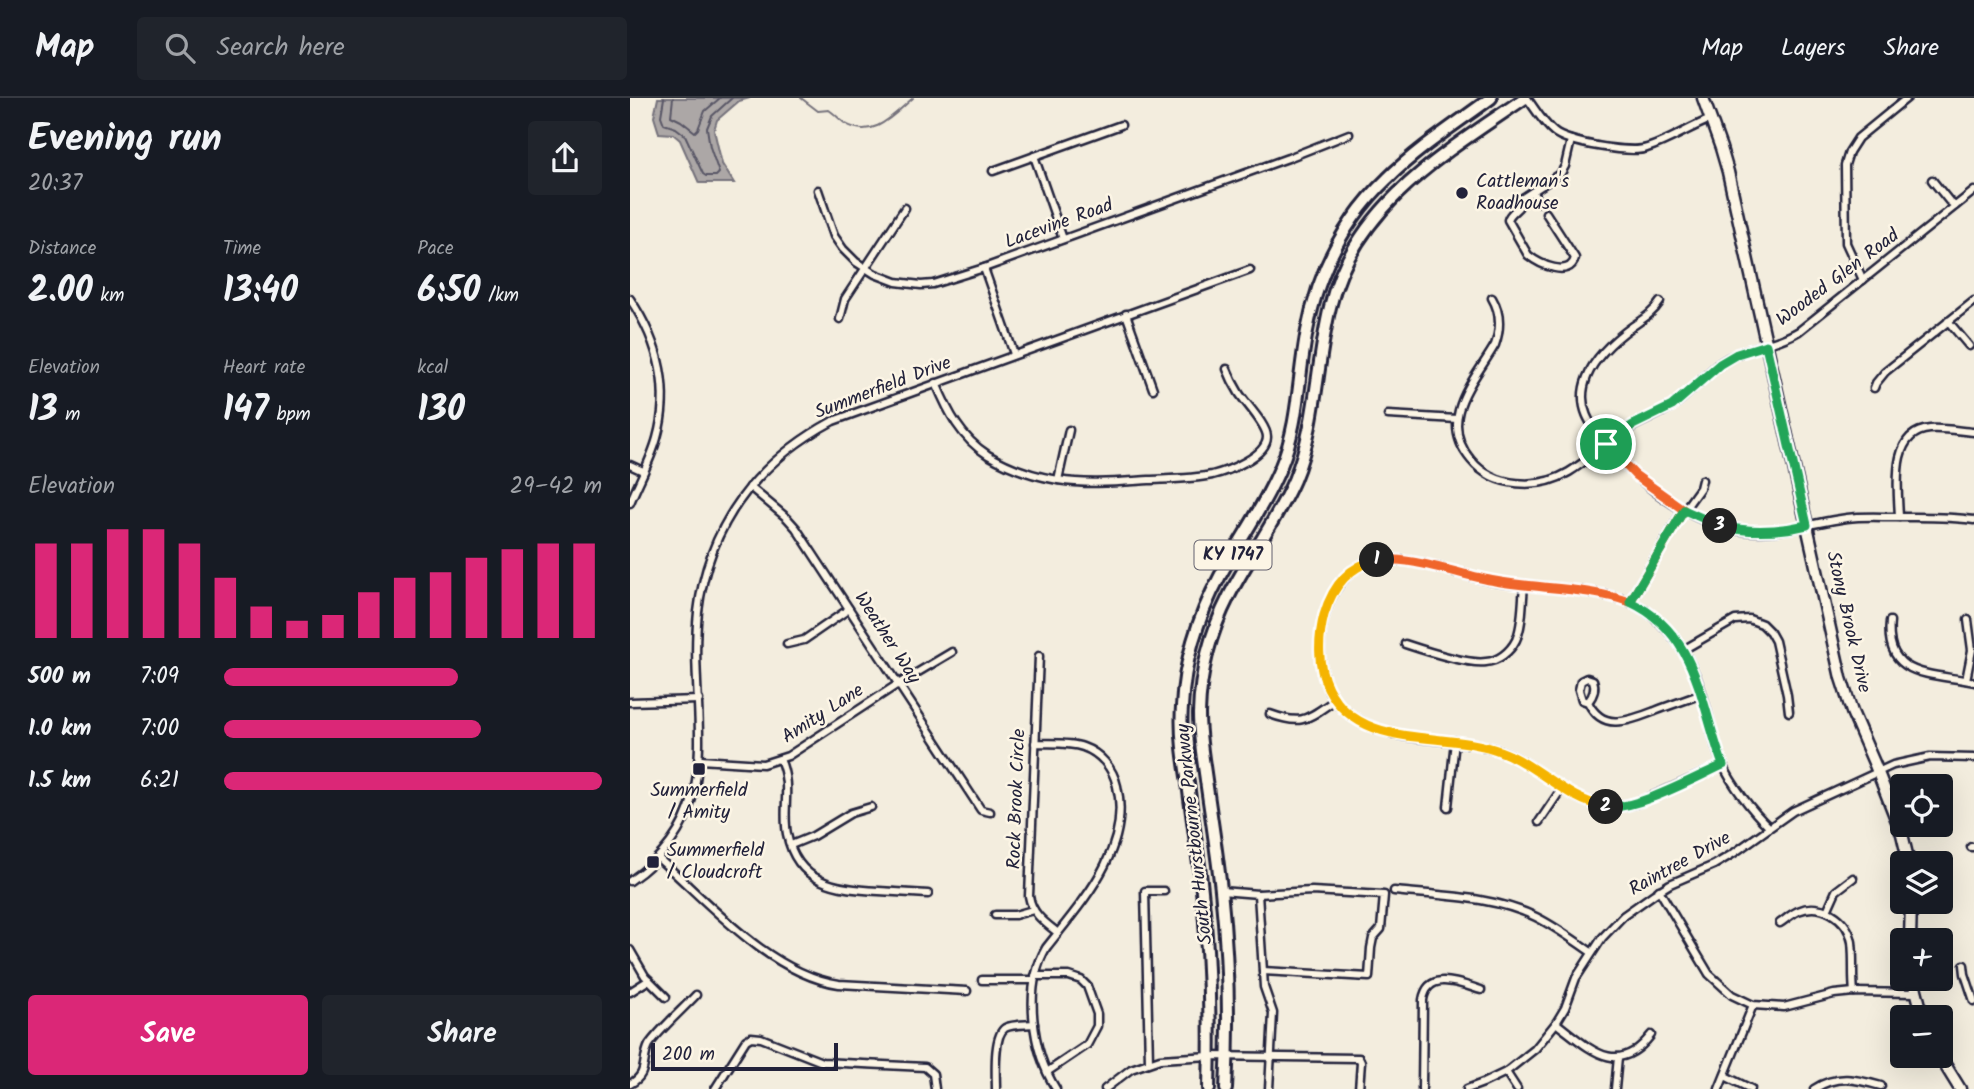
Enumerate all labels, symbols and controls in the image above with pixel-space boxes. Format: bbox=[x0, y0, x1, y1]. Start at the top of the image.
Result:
search box bbox=[137, 17, 627, 80]
text: Map bbox=[35, 22, 95, 75]
text: Search here bbox=[217, 27, 345, 69]
icon: search bbox=[161, 29, 199, 67]
text: Map bbox=[1701, 29, 1743, 68]
text: Layers bbox=[1781, 29, 1845, 68]
text: Share bbox=[1883, 29, 1939, 68]
text: Evening run bbox=[28, 110, 222, 170]
button: share bbox=[528, 121, 602, 195]
text: 20:37 bbox=[28, 166, 82, 202]
place label: Cattleman's Roadhouse bbox=[1476, 167, 1569, 219]
marker: Cattleman's Roadhouse bbox=[1454, 185, 1470, 201]
street label: Lacevine Road bbox=[1001, 190, 1118, 257]
street label: Wooded Glen Road bbox=[1770, 221, 1906, 334]
text: Distance bbox=[28, 234, 96, 264]
text: Time bbox=[223, 234, 261, 264]
text: Pace bbox=[417, 234, 454, 264]
text: 2.00 bbox=[28, 264, 93, 320]
text: 13:40 bbox=[223, 264, 298, 320]
text: 6:50 bbox=[417, 264, 481, 320]
text: km bbox=[93, 281, 124, 311]
text: /km bbox=[481, 281, 519, 311]
street label: Summerfield Drive bbox=[810, 348, 956, 428]
text: Elevation bbox=[28, 353, 100, 383]
text: Heart rate bbox=[223, 353, 305, 383]
text: kcal bbox=[417, 353, 448, 383]
text: 13 bbox=[28, 383, 58, 439]
text: 147 bbox=[223, 383, 269, 439]
text: 130 bbox=[417, 383, 465, 439]
text: m bbox=[58, 400, 80, 430]
text: bpm bbox=[269, 400, 311, 430]
pin bbox=[1576, 414, 1636, 474]
icon: arrive bbox=[1587, 425, 1625, 463]
text: Elevation bbox=[28, 469, 115, 505]
text: 29–42 m bbox=[510, 469, 602, 505]
pin: 3 bbox=[1702, 508, 1738, 544]
text: 3 bbox=[1714, 510, 1725, 540]
road number: KY 1747 bbox=[1194, 541, 1272, 570]
pin: 1 bbox=[1360, 542, 1394, 578]
text: 1 bbox=[1374, 544, 1379, 574]
street label: Stony Brook Drive bbox=[1817, 548, 1879, 696]
street label: Weather Way bbox=[846, 586, 929, 691]
text: 500 m bbox=[28, 659, 91, 695]
text: 7:09 bbox=[140, 659, 179, 695]
street label: Amity Lane bbox=[776, 676, 871, 752]
text: 1.0 km bbox=[28, 711, 91, 747]
text: 7:00 bbox=[140, 711, 179, 747]
street label: South Hurstbourne Parkway bbox=[1168, 721, 1222, 946]
street label: Rock Brook Circle bbox=[1000, 728, 1034, 870]
marker: Summerfield / Amity bbox=[691, 761, 707, 777]
text: 1.5 km bbox=[28, 763, 91, 799]
text: 6:21 bbox=[140, 763, 179, 799]
map controls bbox=[1890, 774, 1953, 1068]
button: locate bbox=[1890, 774, 1953, 837]
place label: Summerfield / Amity bbox=[650, 776, 748, 828]
pin: 2 bbox=[1588, 790, 1623, 824]
text: 2 bbox=[1600, 791, 1611, 821]
street label: Raintree Drive bbox=[1623, 823, 1737, 904]
place label: Summerfield / Cloudcroft bbox=[667, 836, 765, 888]
button: layers bbox=[1890, 851, 1953, 914]
marker: Summerfield / Cloudcroft bbox=[645, 854, 661, 870]
button: + bbox=[1890, 928, 1953, 991]
button: Save bbox=[28, 995, 308, 1075]
button: Share bbox=[322, 995, 602, 1075]
button: − bbox=[1890, 1005, 1953, 1068]
scale bar bbox=[651, 1040, 838, 1072]
text: 200 m bbox=[662, 1040, 715, 1070]

